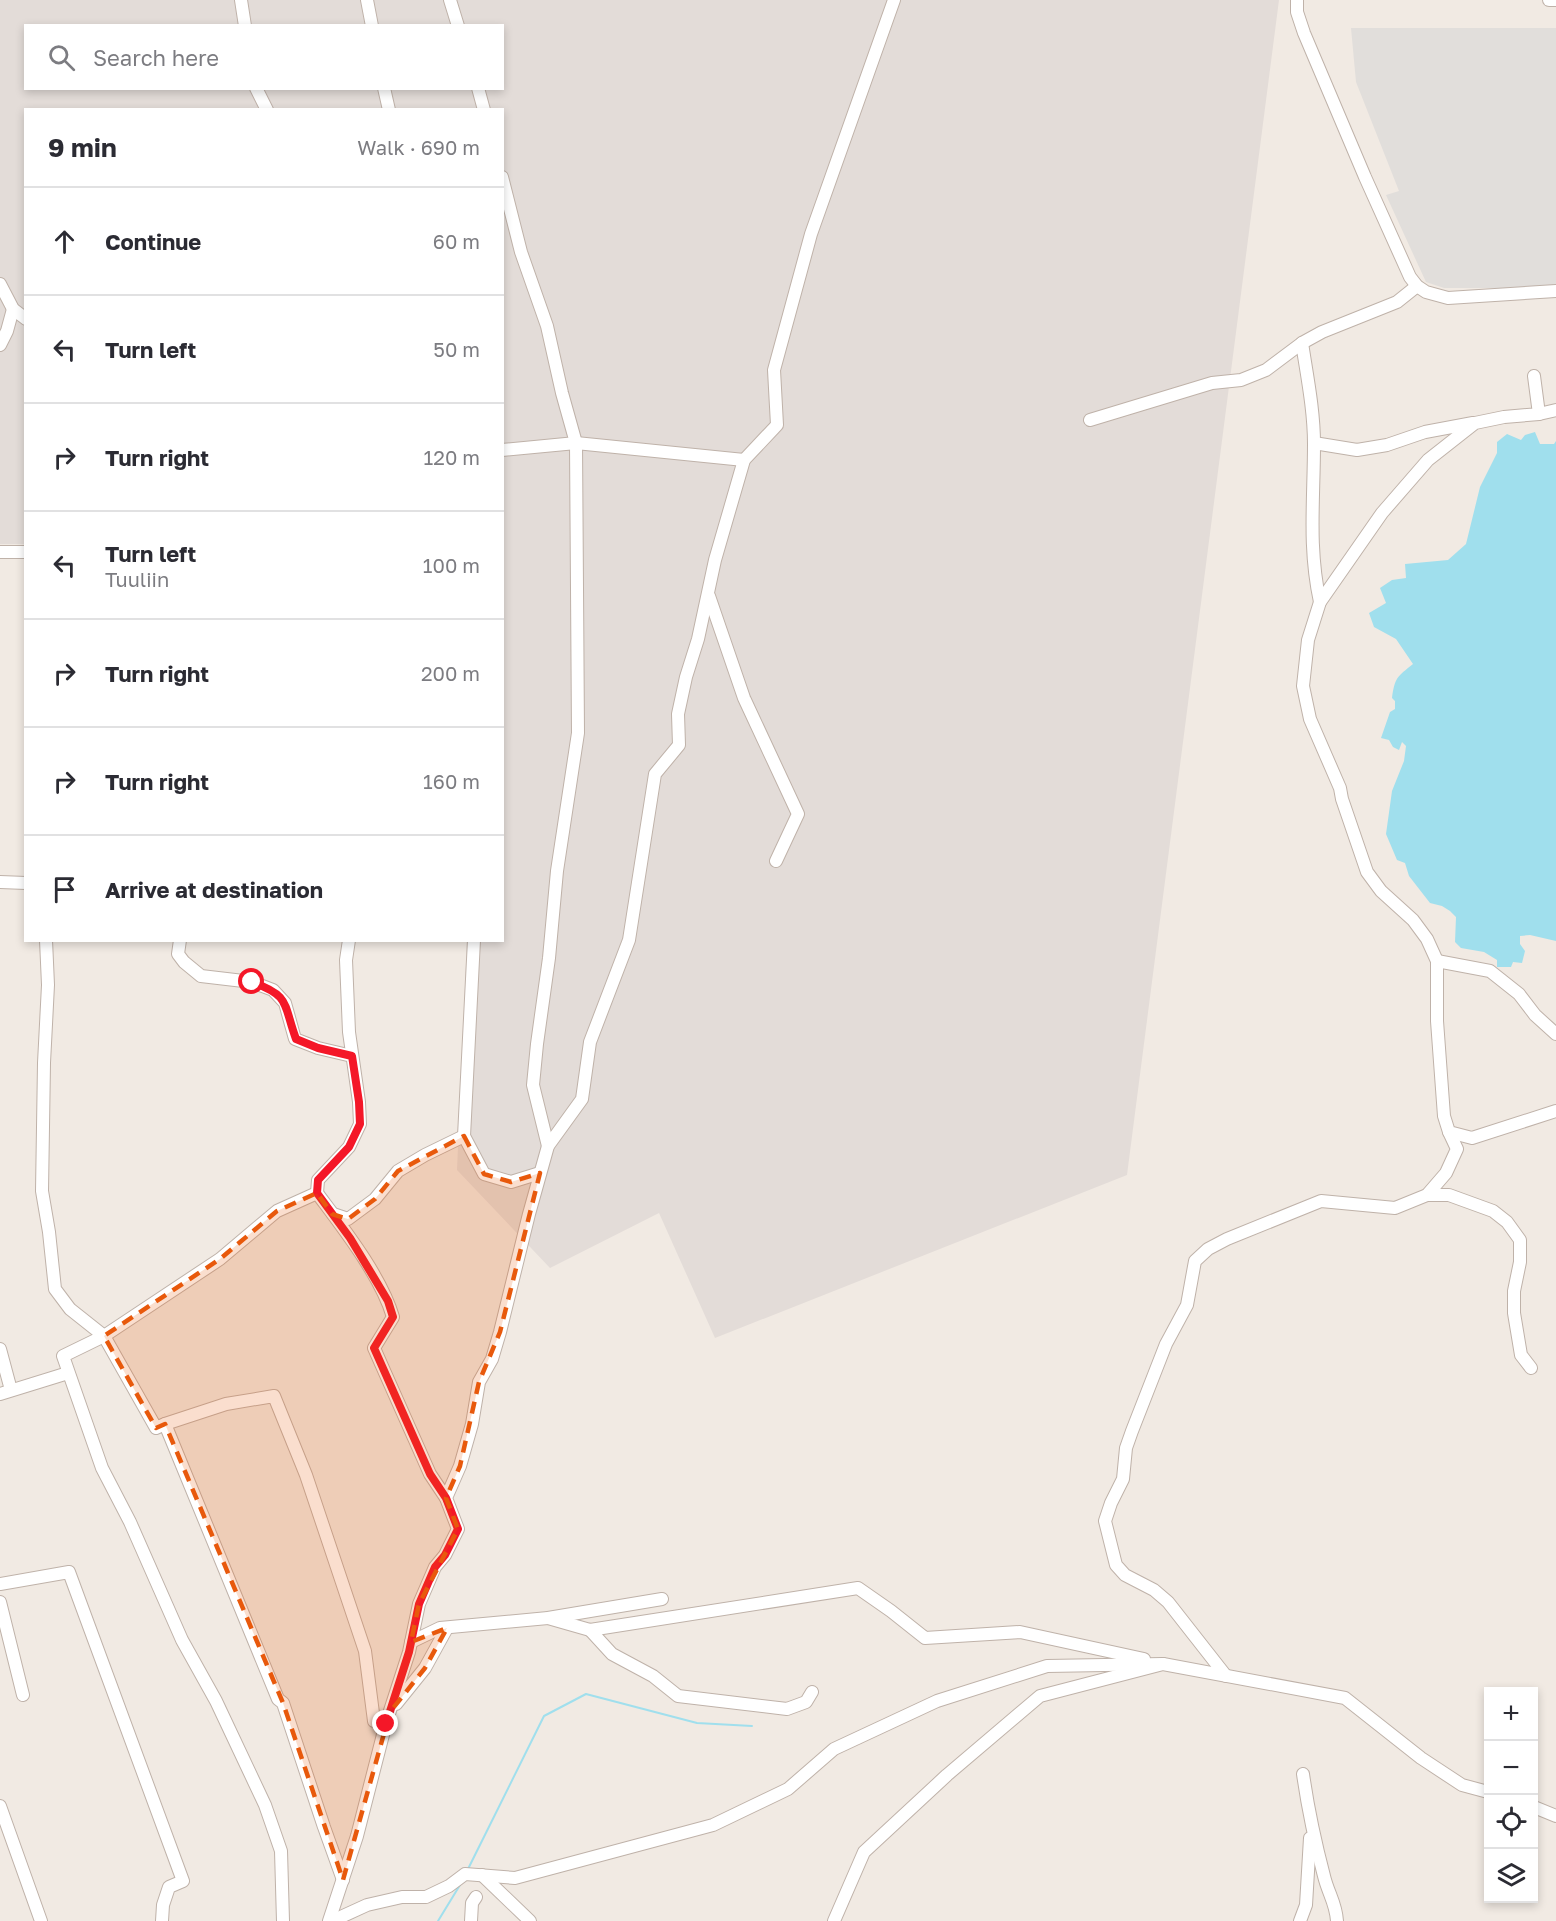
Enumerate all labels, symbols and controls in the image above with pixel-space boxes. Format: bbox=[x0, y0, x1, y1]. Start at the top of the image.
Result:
search box bbox=[24, 24, 504, 90]
icon: search bbox=[45, 41, 78, 74]
text: Search here bbox=[93, 44, 219, 71]
text: 9 min bbox=[48, 132, 117, 163]
text: Walk · 690 m bbox=[357, 135, 480, 159]
icon: ahead bbox=[48, 225, 81, 258]
text: Continue bbox=[105, 228, 201, 255]
text: 60 m bbox=[433, 229, 480, 253]
icon: left bbox=[48, 333, 81, 366]
text: Turn left bbox=[105, 336, 196, 363]
text: 50 m bbox=[433, 337, 480, 361]
icon: right bbox=[48, 441, 81, 474]
text: Turn right bbox=[105, 444, 209, 471]
text: 120 m bbox=[424, 445, 480, 469]
text: Turn left bbox=[105, 540, 196, 567]
icon: left bbox=[48, 549, 81, 582]
text: 100 m bbox=[423, 553, 480, 577]
text: Tuuliin bbox=[105, 567, 169, 591]
icon: right bbox=[48, 657, 81, 690]
text: Turn right bbox=[105, 660, 209, 687]
text: 200 m bbox=[421, 661, 480, 685]
icon: right bbox=[48, 765, 81, 798]
text: Turn right bbox=[105, 768, 209, 795]
text: 160 m bbox=[423, 769, 480, 793]
icon: arrive bbox=[48, 873, 81, 906]
text: Arrive at destination bbox=[105, 876, 323, 903]
route start bbox=[238, 968, 264, 994]
map controls bbox=[1484, 1687, 1538, 1903]
button: + bbox=[1484, 1687, 1538, 1741]
route end bbox=[372, 1710, 398, 1736]
button: − bbox=[1484, 1741, 1538, 1795]
button: locate bbox=[1484, 1795, 1538, 1849]
button: layers bbox=[1484, 1849, 1538, 1903]

